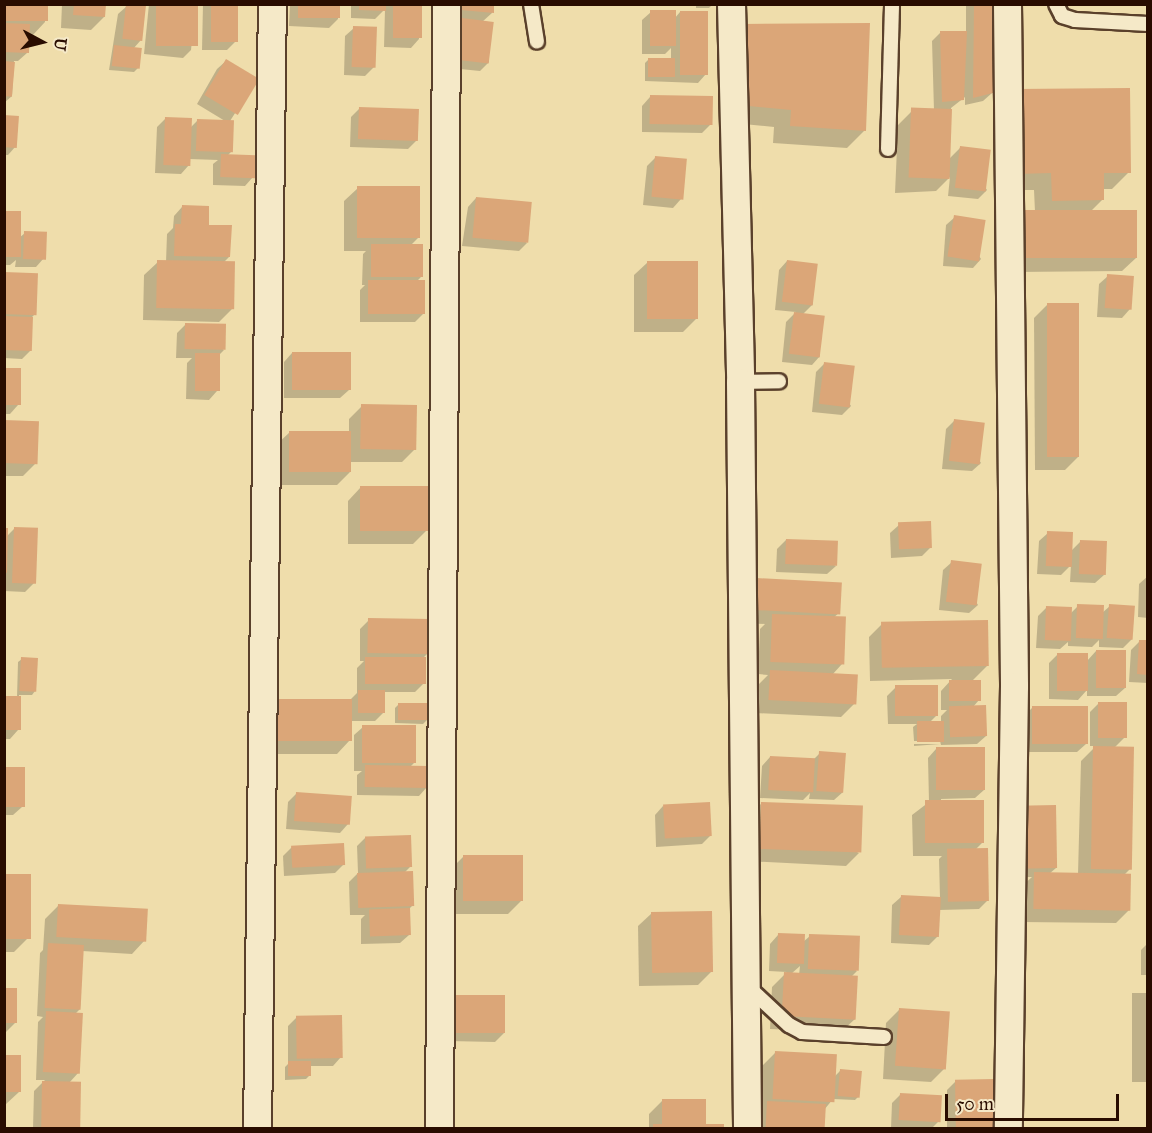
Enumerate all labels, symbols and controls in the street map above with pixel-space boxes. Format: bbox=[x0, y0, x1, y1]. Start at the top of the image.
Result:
north arrow bbox=[12, 12, 72, 72]
text: U bbox=[50, 37, 71, 52]
scale bar bbox=[948, 1082, 1122, 1120]
text: 50 m bbox=[956, 1093, 994, 1115]

